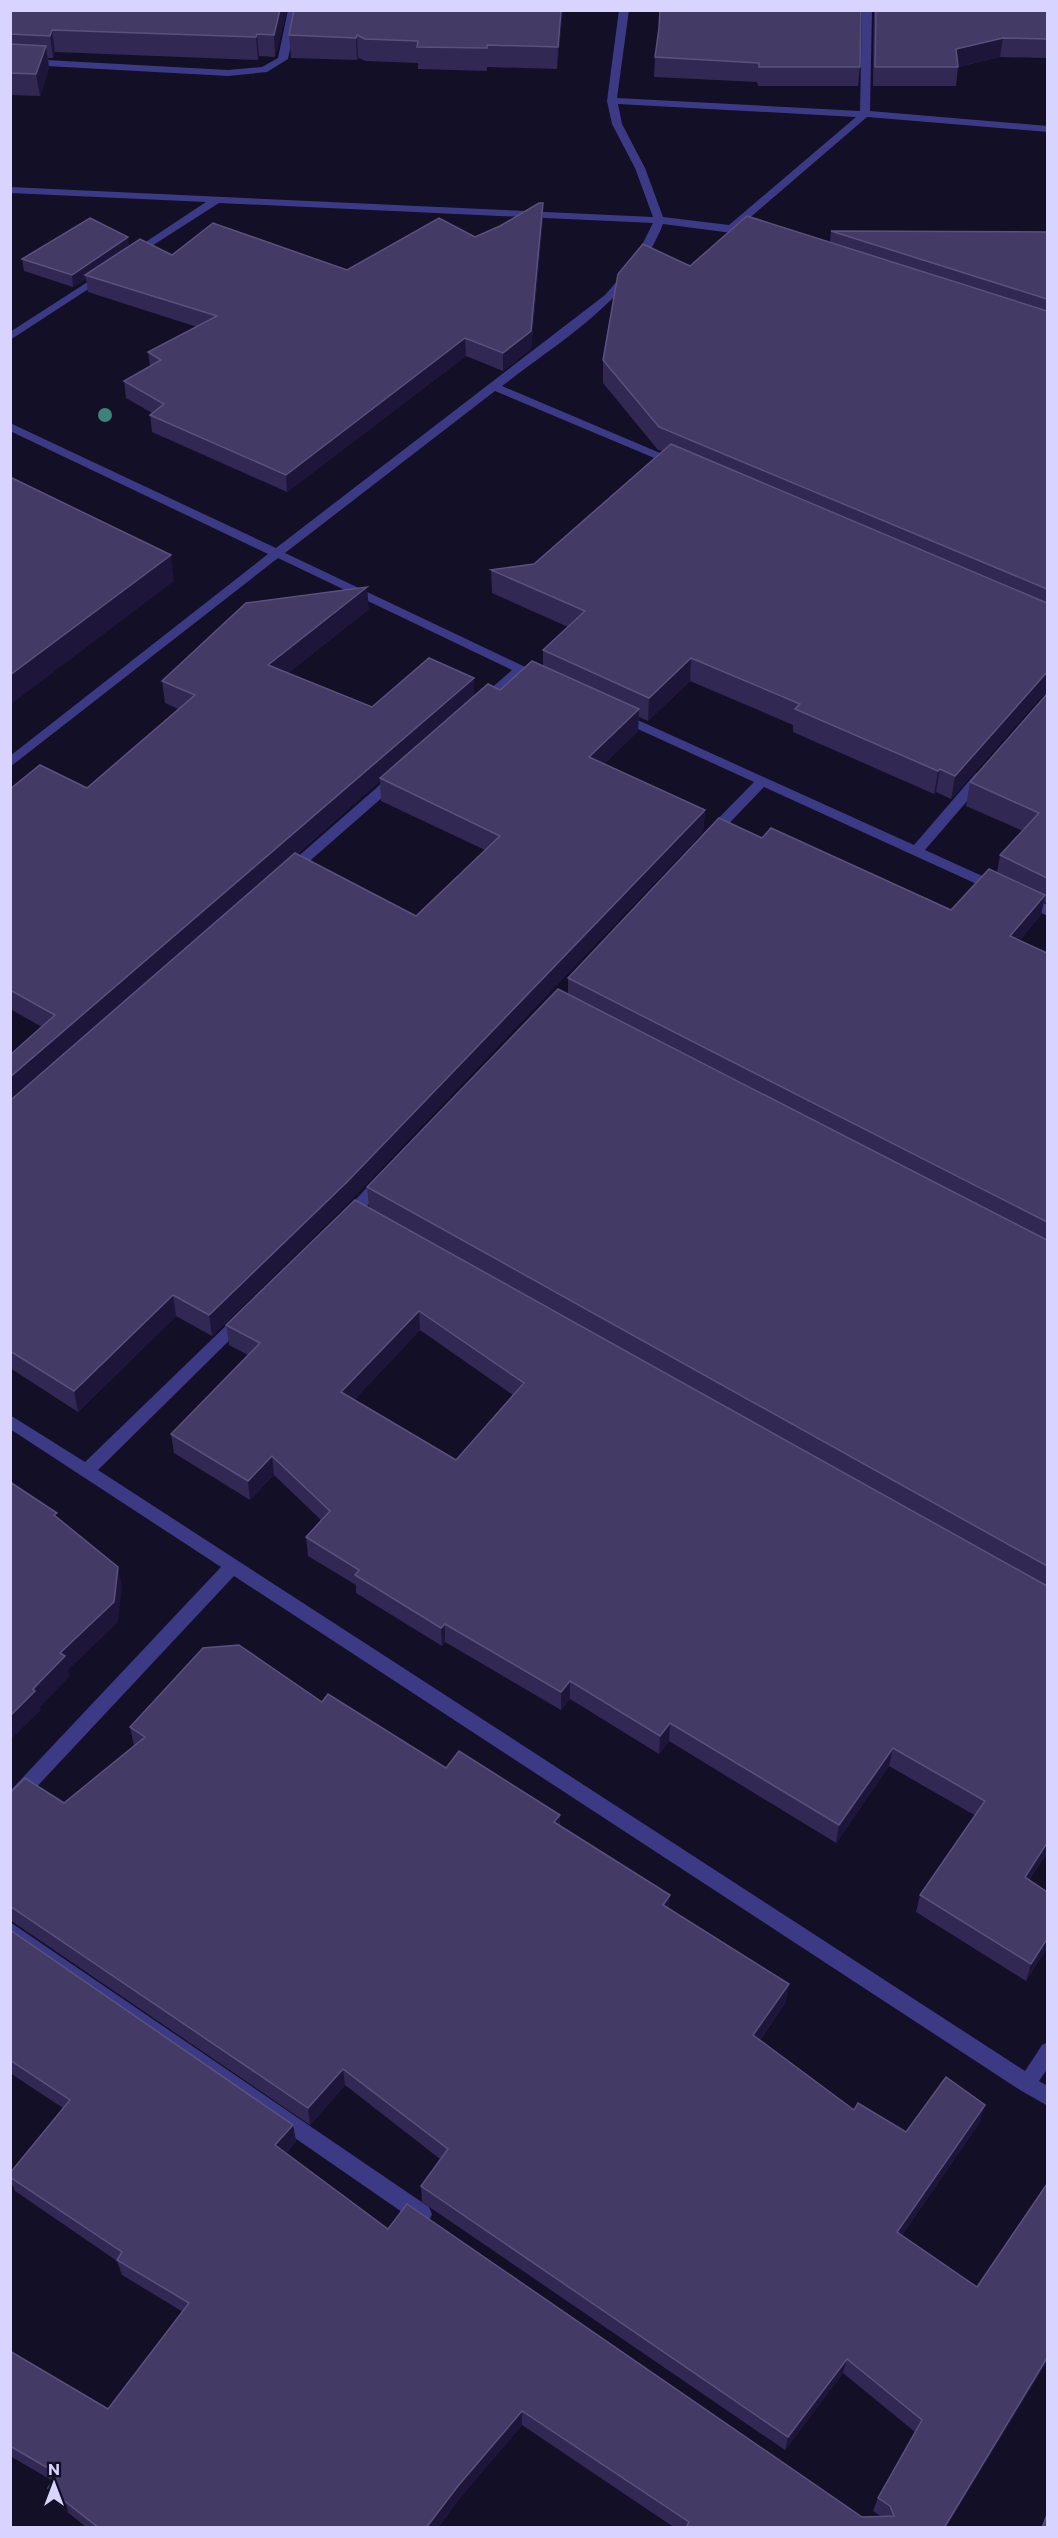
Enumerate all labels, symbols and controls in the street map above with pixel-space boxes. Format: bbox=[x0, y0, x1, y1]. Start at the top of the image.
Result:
north arrow bbox=[24, 2454, 84, 2514]
text: N bbox=[48, 2459, 60, 2478]

